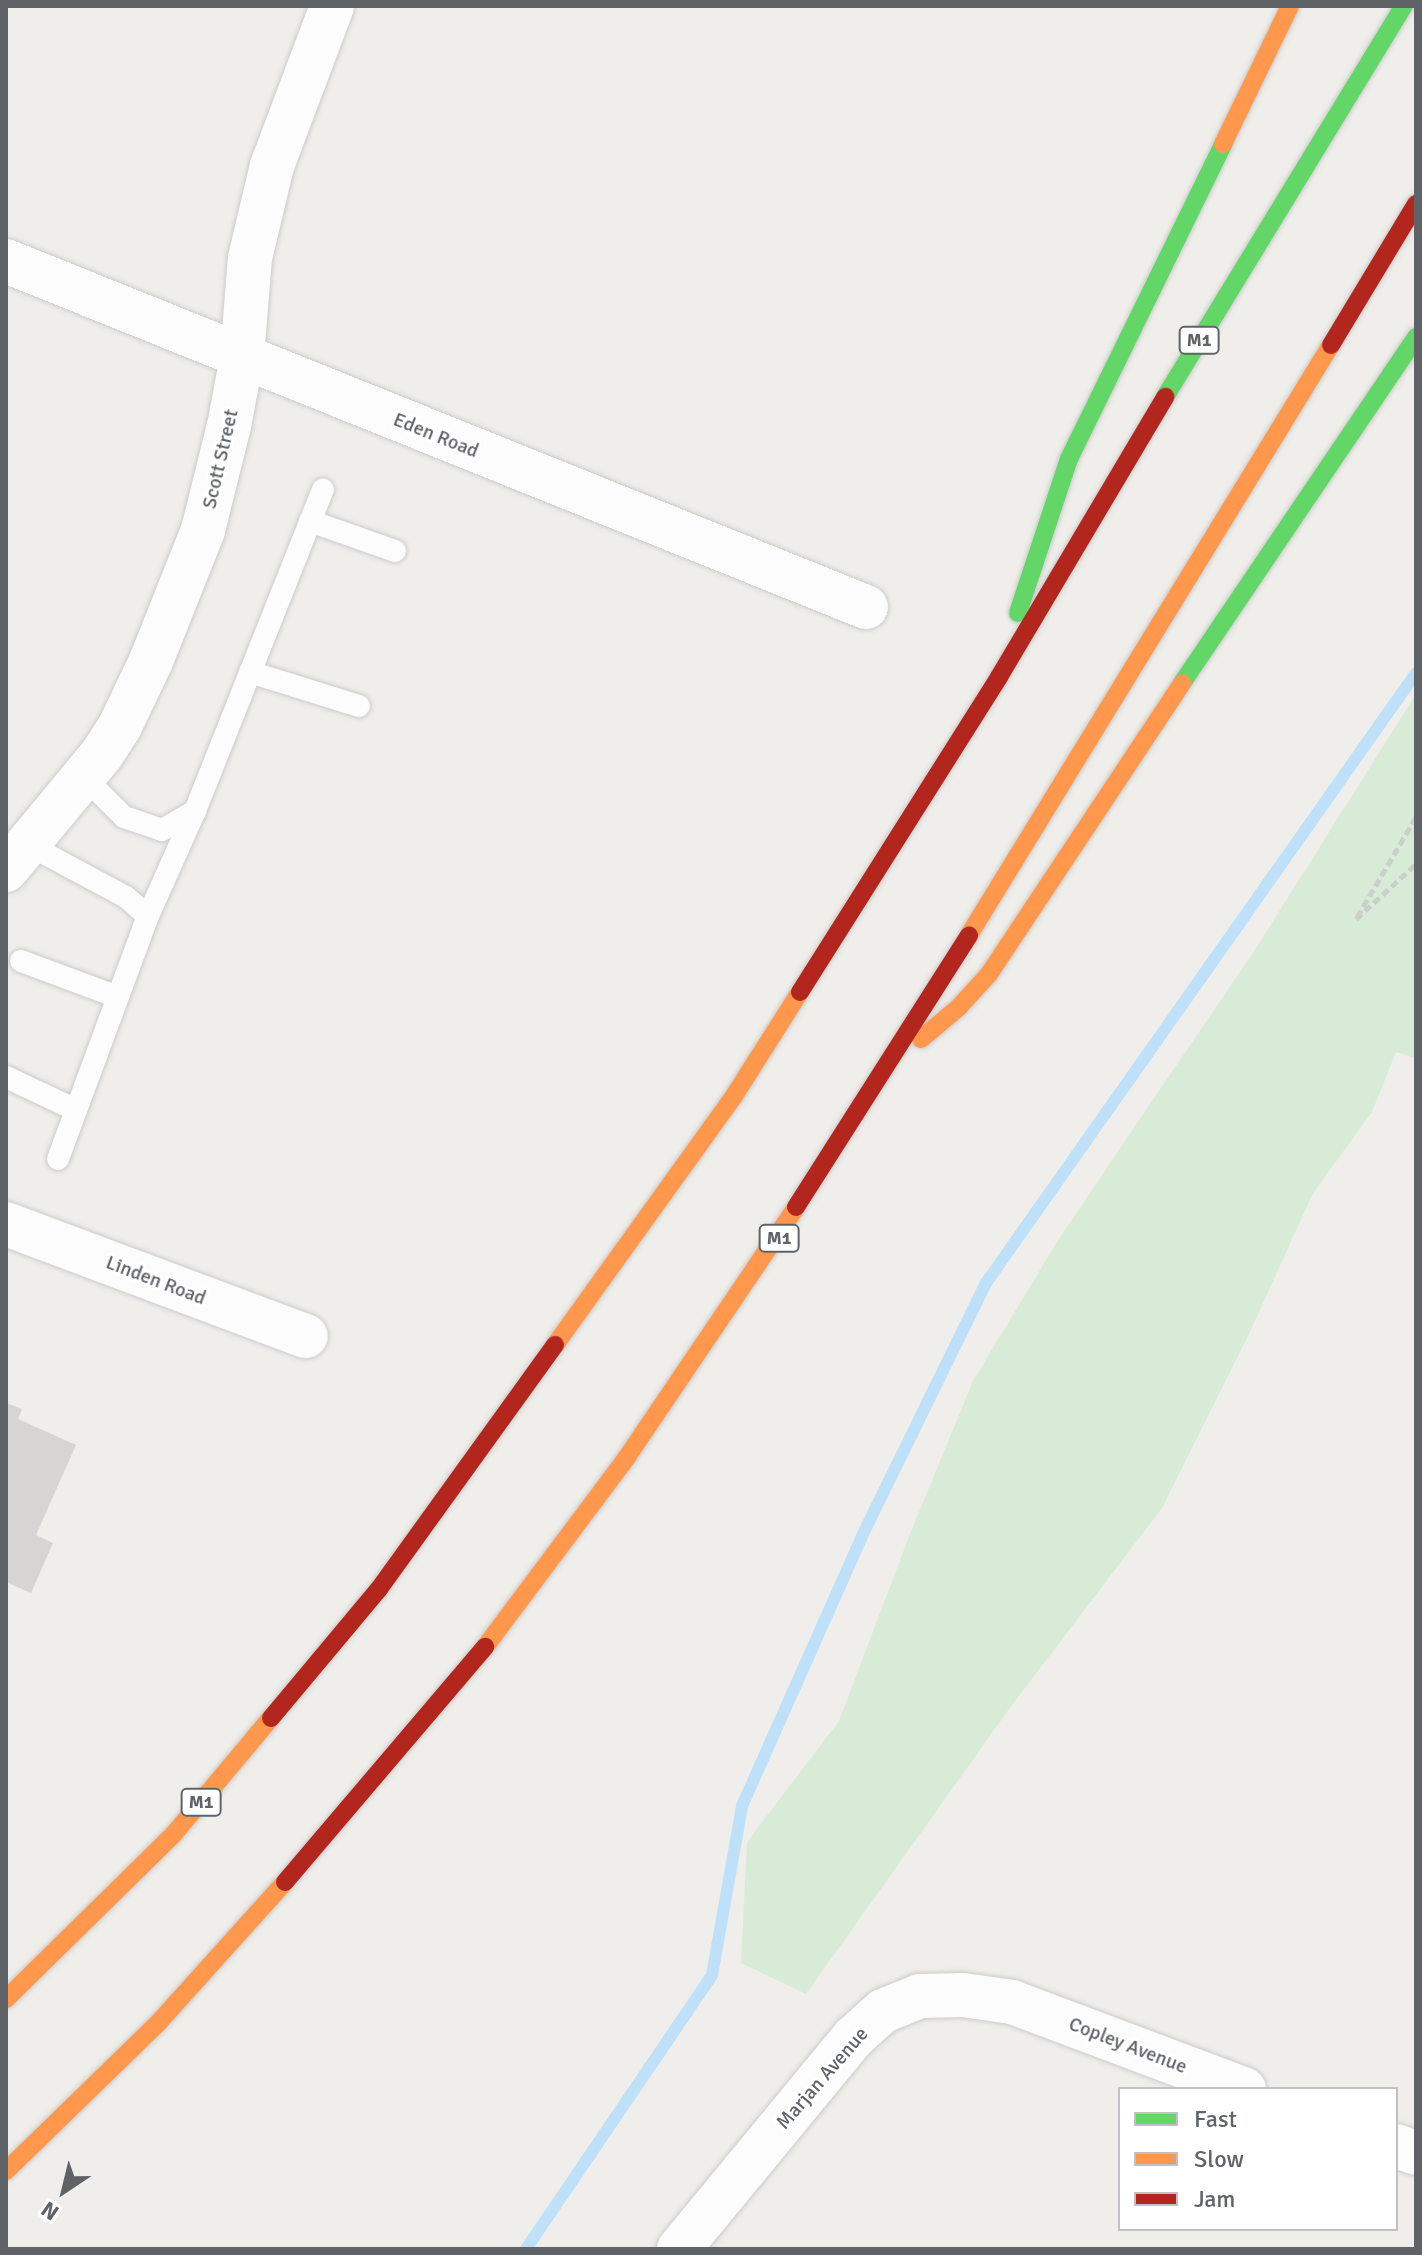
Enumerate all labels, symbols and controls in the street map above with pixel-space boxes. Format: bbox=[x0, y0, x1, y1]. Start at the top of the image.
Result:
road number: M1 bbox=[1177, 326, 1221, 354]
street label: Scott Street bbox=[197, 407, 243, 511]
street label: Eden Road bbox=[390, 407, 482, 463]
road number: M1 bbox=[757, 1224, 801, 1252]
street label: Linden Road bbox=[103, 1250, 209, 1310]
road number: M1 bbox=[179, 1788, 223, 1816]
street label: Copley Avenue bbox=[1066, 2011, 1190, 2079]
street label: Marjan Avenue bbox=[771, 2022, 873, 2134]
legend bbox=[1118, 2087, 1398, 2231]
text: Fast bbox=[1194, 2104, 1237, 2134]
text: Slow bbox=[1194, 2144, 1244, 2174]
north arrow bbox=[24, 2151, 104, 2231]
text: Jam bbox=[1194, 2184, 1235, 2214]
text: N bbox=[36, 2196, 64, 2227]

